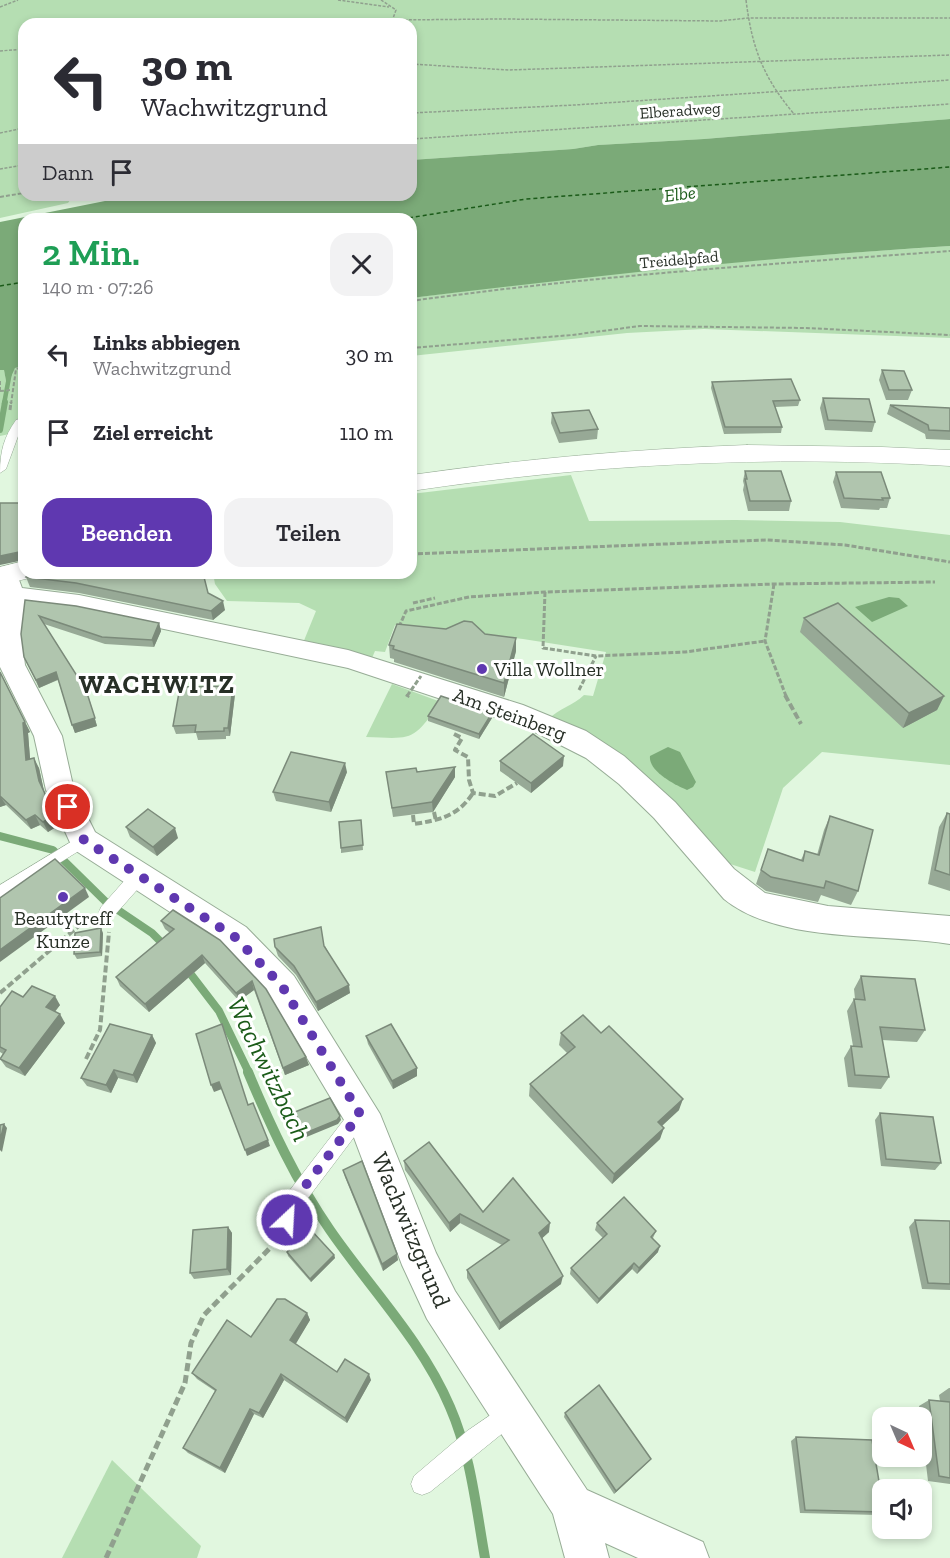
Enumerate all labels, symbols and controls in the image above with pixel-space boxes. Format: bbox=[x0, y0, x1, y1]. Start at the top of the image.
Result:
text: 30 m bbox=[141, 40, 232, 91]
icon: left bbox=[42, 42, 120, 120]
text: Wachwitzgrund bbox=[141, 91, 328, 123]
street label: Elberadweg bbox=[639, 98, 721, 123]
icon: arrive bbox=[105, 156, 138, 189]
text: Dann bbox=[42, 159, 93, 186]
water label: Elbe bbox=[663, 181, 697, 207]
text: 2 Min. bbox=[42, 231, 140, 274]
button: close bbox=[330, 233, 393, 296]
street label: Treidelpfad bbox=[639, 247, 720, 272]
text: 140 m · 07:26 bbox=[42, 275, 154, 299]
text: Links abbiegen bbox=[93, 329, 240, 356]
icon: left bbox=[42, 338, 75, 371]
text: 30 m bbox=[346, 341, 393, 368]
text: Wachwitzgrund bbox=[93, 356, 231, 380]
icon: arrive bbox=[42, 416, 75, 449]
text: Ziel erreicht bbox=[93, 419, 213, 446]
text: 110 m bbox=[339, 419, 393, 446]
button: Beenden bbox=[42, 498, 212, 567]
button: Teilen bbox=[224, 498, 393, 567]
place label: Villa Wollner bbox=[493, 657, 604, 681]
marker: Villa Wollner bbox=[475, 662, 489, 676]
district label: WACHWITZ bbox=[79, 668, 235, 700]
street label: Am Steinberg bbox=[450, 682, 570, 746]
pin bbox=[42, 781, 93, 832]
icon: arrive bbox=[51, 790, 84, 823]
marker: Beautytreff Kunze bbox=[56, 890, 70, 904]
place label: Beautytreff Kunze bbox=[14, 906, 114, 953]
water label: Wachwitzbach bbox=[220, 992, 318, 1146]
street label: Wachwitzgrund bbox=[366, 1148, 457, 1312]
position arrow bbox=[255, 1188, 319, 1252]
north arrow bbox=[872, 1407, 932, 1467]
map controls bbox=[872, 1407, 932, 1539]
button: sound bbox=[872, 1479, 932, 1539]

